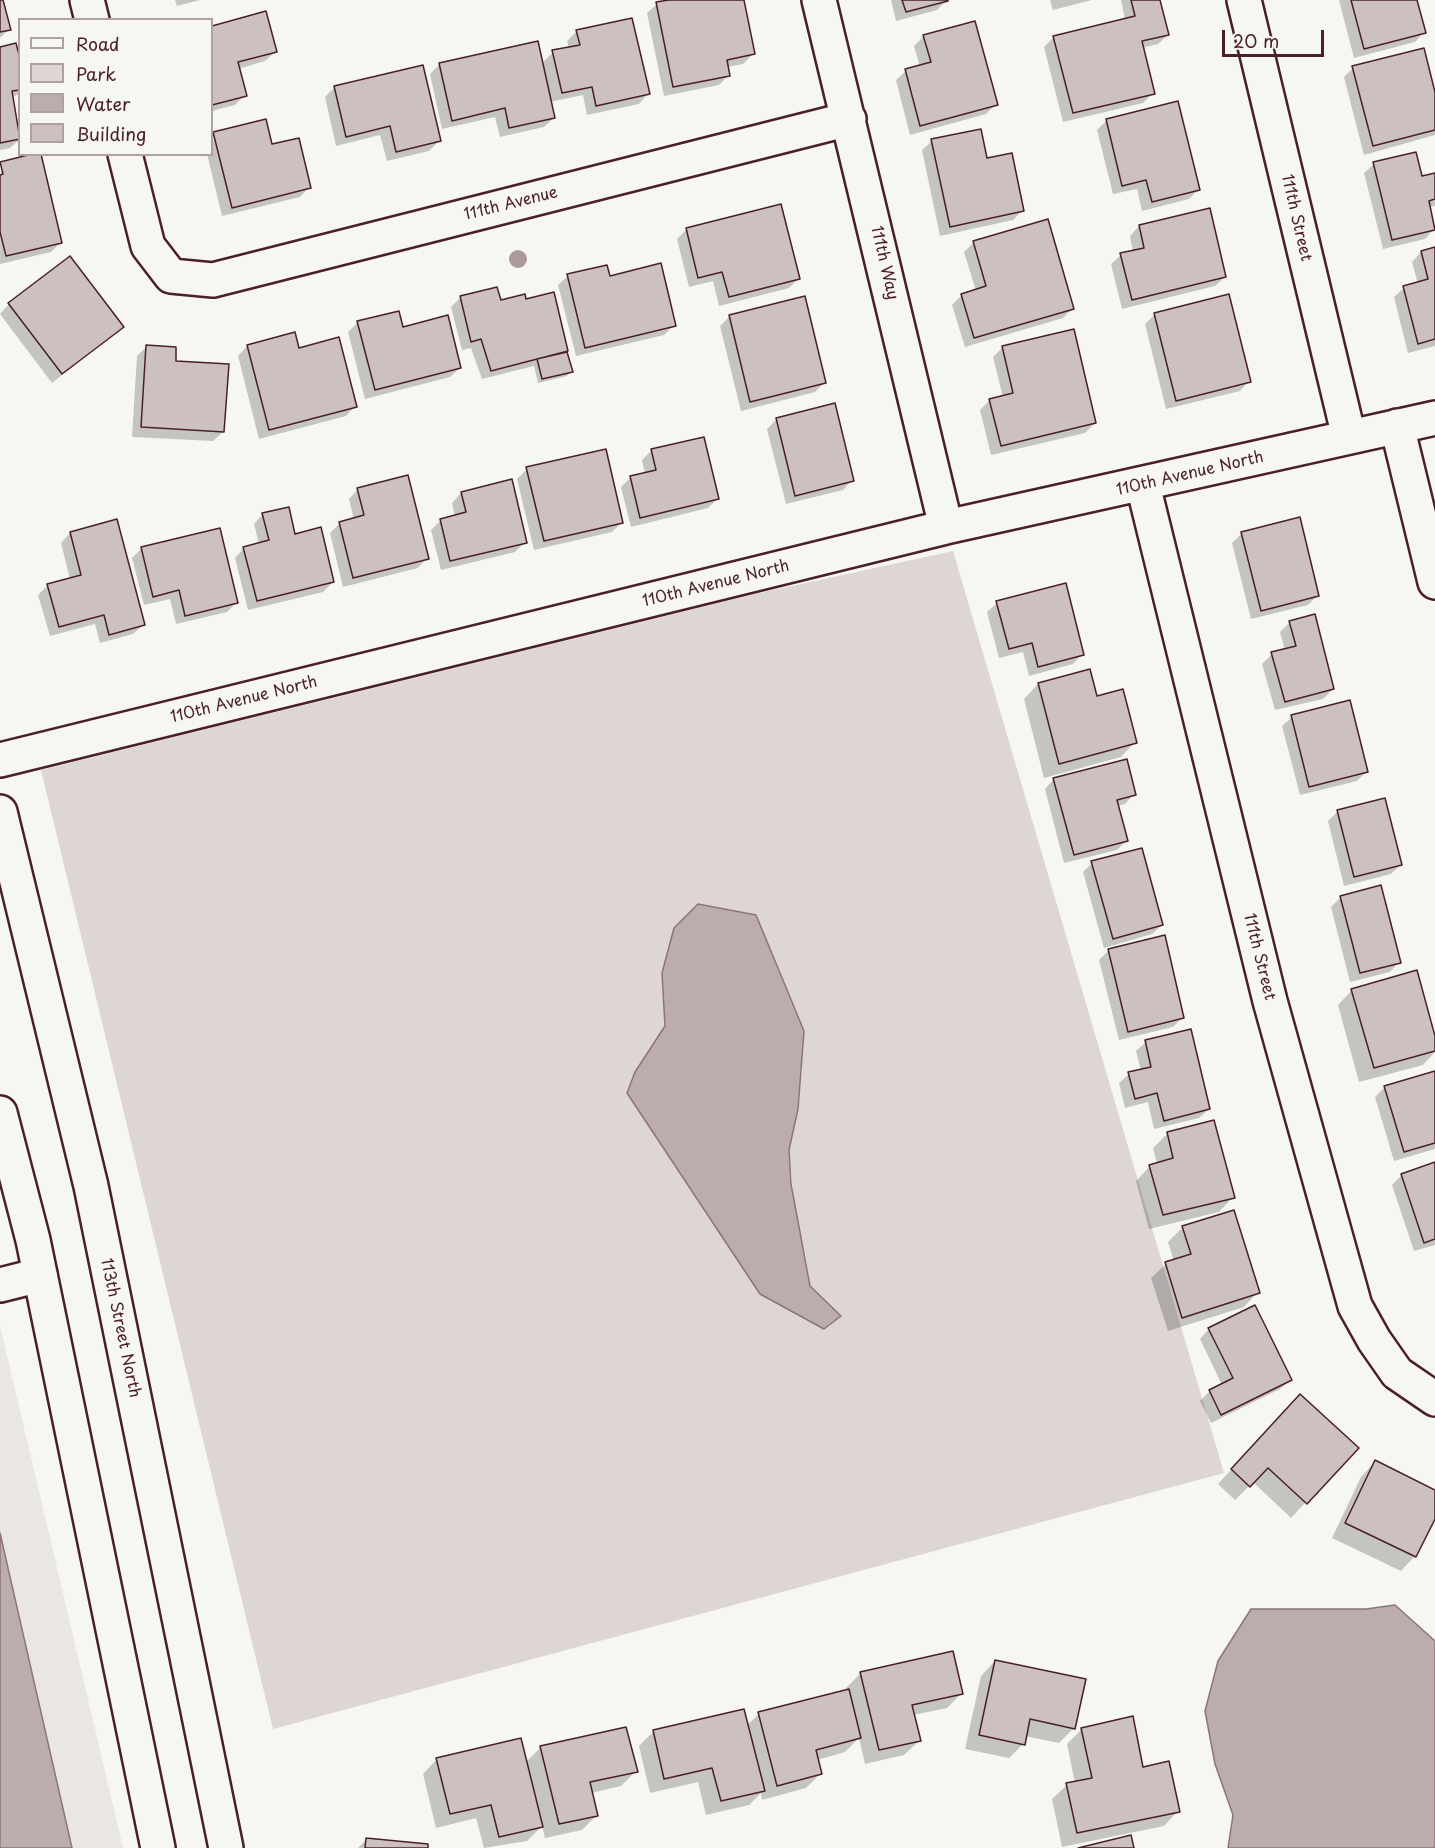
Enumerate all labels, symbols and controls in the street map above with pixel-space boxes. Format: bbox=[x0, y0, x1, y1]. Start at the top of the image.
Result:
legend bbox=[18, 18, 213, 156]
scale bar bbox=[1225, 18, 1327, 56]
text: 20 m bbox=[1233, 27, 1279, 54]
text: Road bbox=[76, 30, 120, 57]
text: Park bbox=[76, 60, 116, 87]
text: Water bbox=[76, 90, 130, 117]
text: Building bbox=[76, 120, 146, 147]
street label: 111th Street bbox=[1277, 173, 1315, 263]
street label: 111th Avenue bbox=[462, 183, 560, 225]
street label: 111th Way bbox=[866, 224, 902, 302]
street label: 110th Avenue North bbox=[1115, 448, 1265, 500]
street label: 110th Avenue North bbox=[641, 556, 791, 612]
street label: 110th Avenue North bbox=[169, 672, 319, 728]
street label: 111th Street bbox=[1239, 912, 1279, 1002]
street label: 113th Street North bbox=[96, 1257, 144, 1399]

